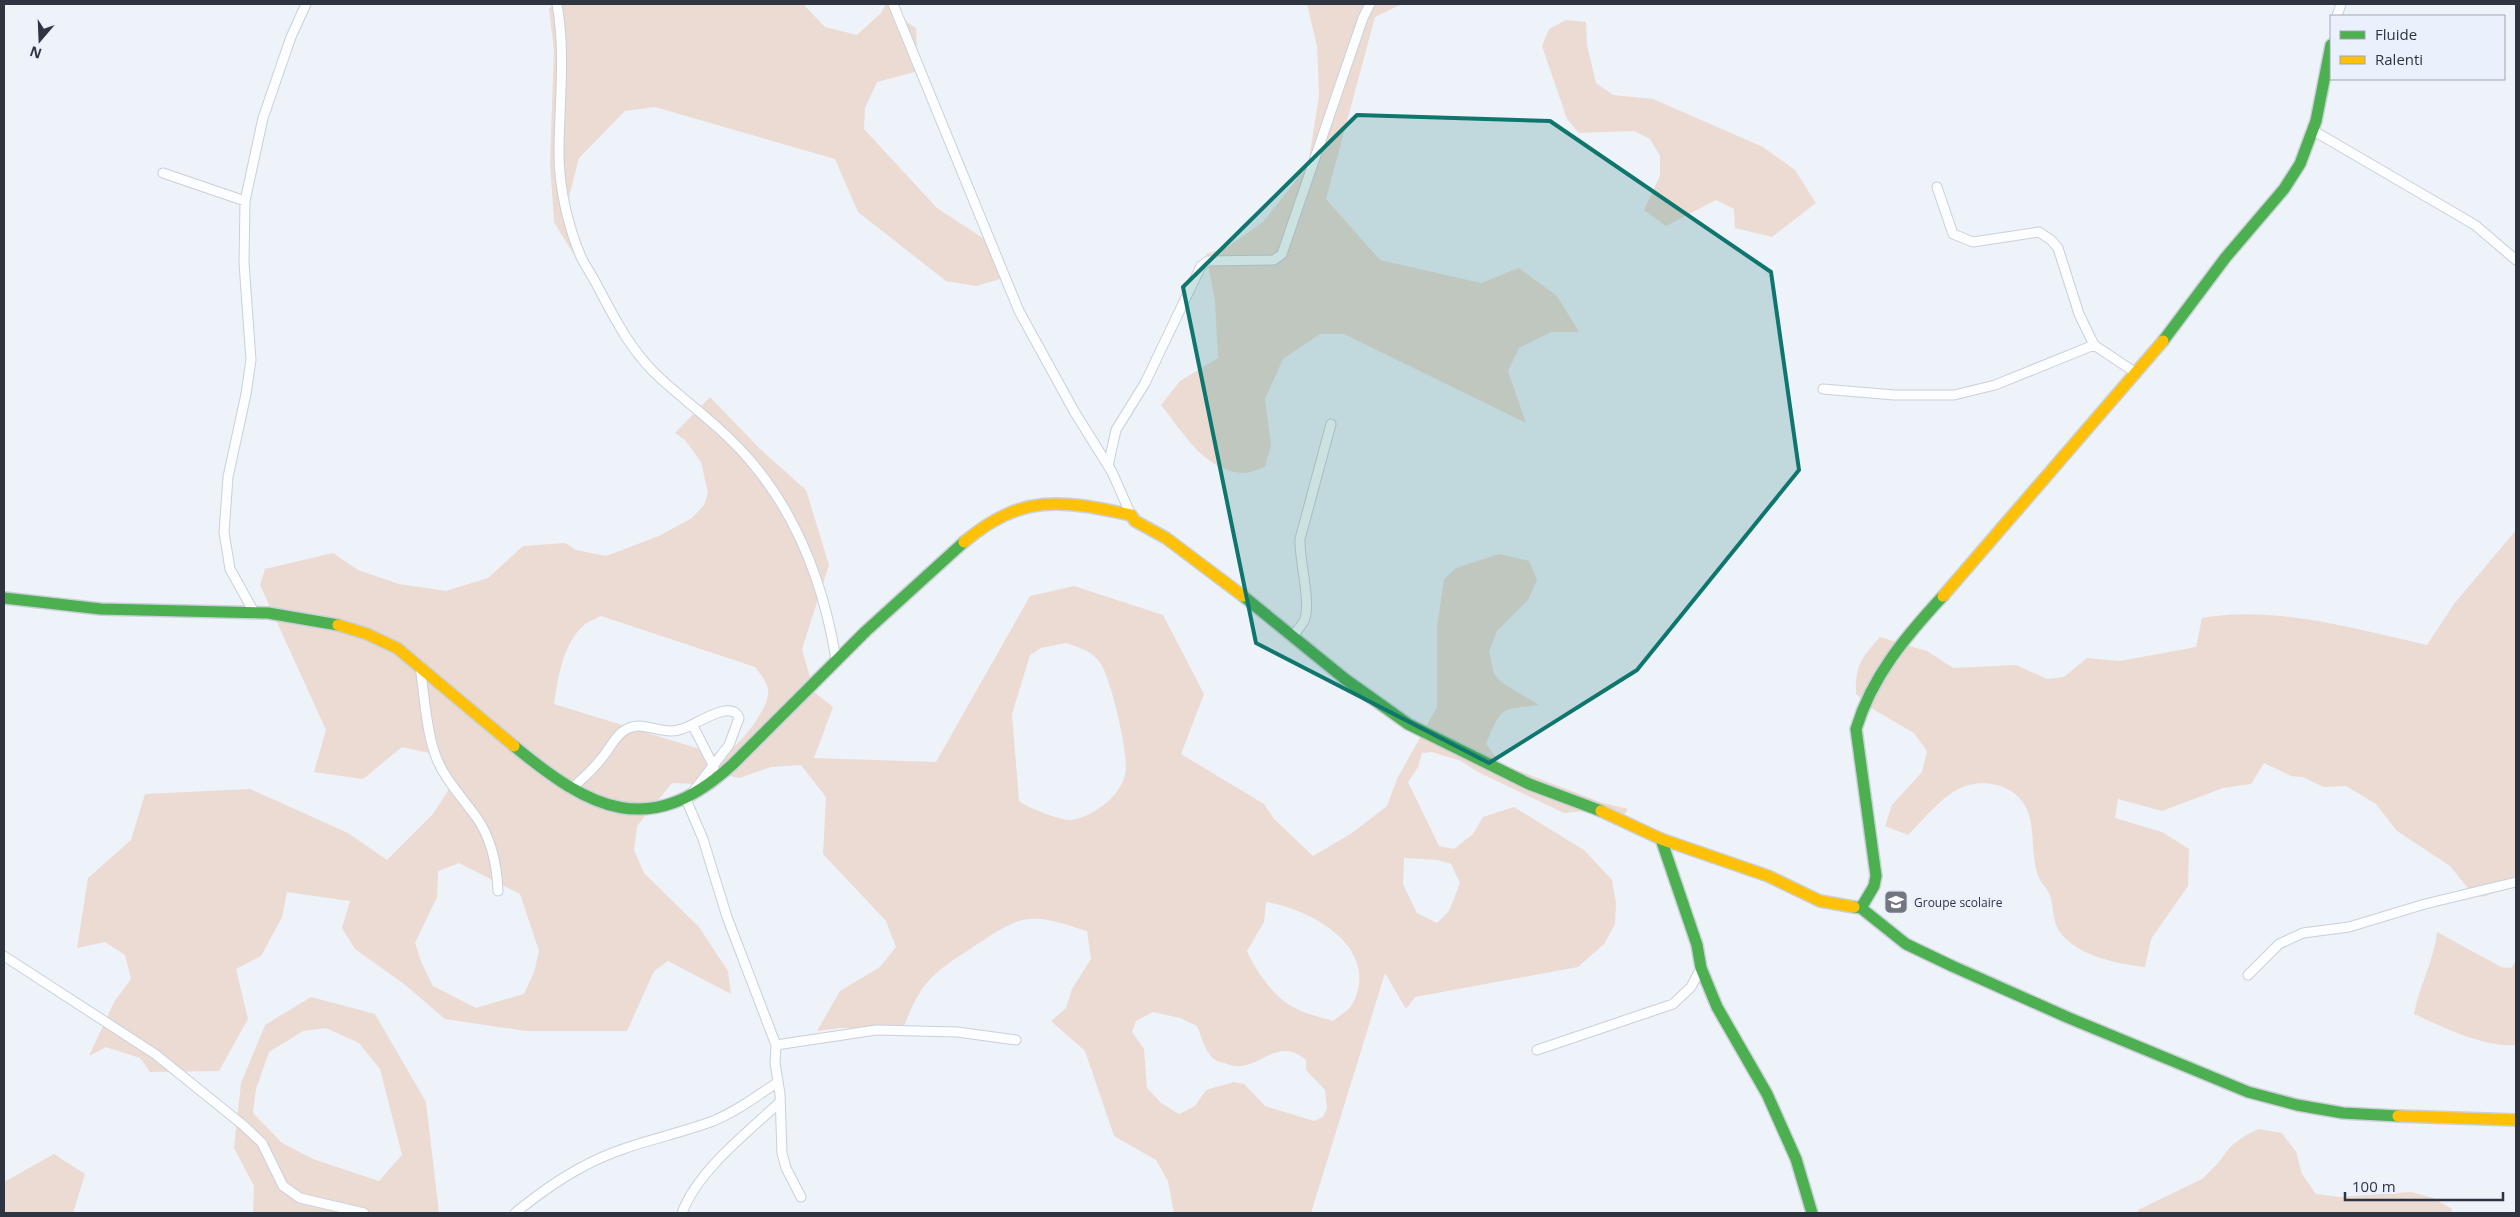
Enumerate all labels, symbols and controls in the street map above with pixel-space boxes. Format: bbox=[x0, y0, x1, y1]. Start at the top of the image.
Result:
north arrow bbox=[15, 15, 65, 65]
legend bbox=[2330, 15, 2505, 80]
text: Fluide bbox=[2375, 24, 2417, 44]
text: N bbox=[27, 42, 44, 64]
text: Ralenti bbox=[2375, 49, 2423, 69]
school or university icon: Groupe scolaire bbox=[1883, 889, 1909, 915]
place label: Groupe scolaire bbox=[1914, 894, 2003, 911]
scale bar bbox=[2345, 1170, 2502, 1202]
text: 100 m bbox=[2352, 1176, 2396, 1196]

